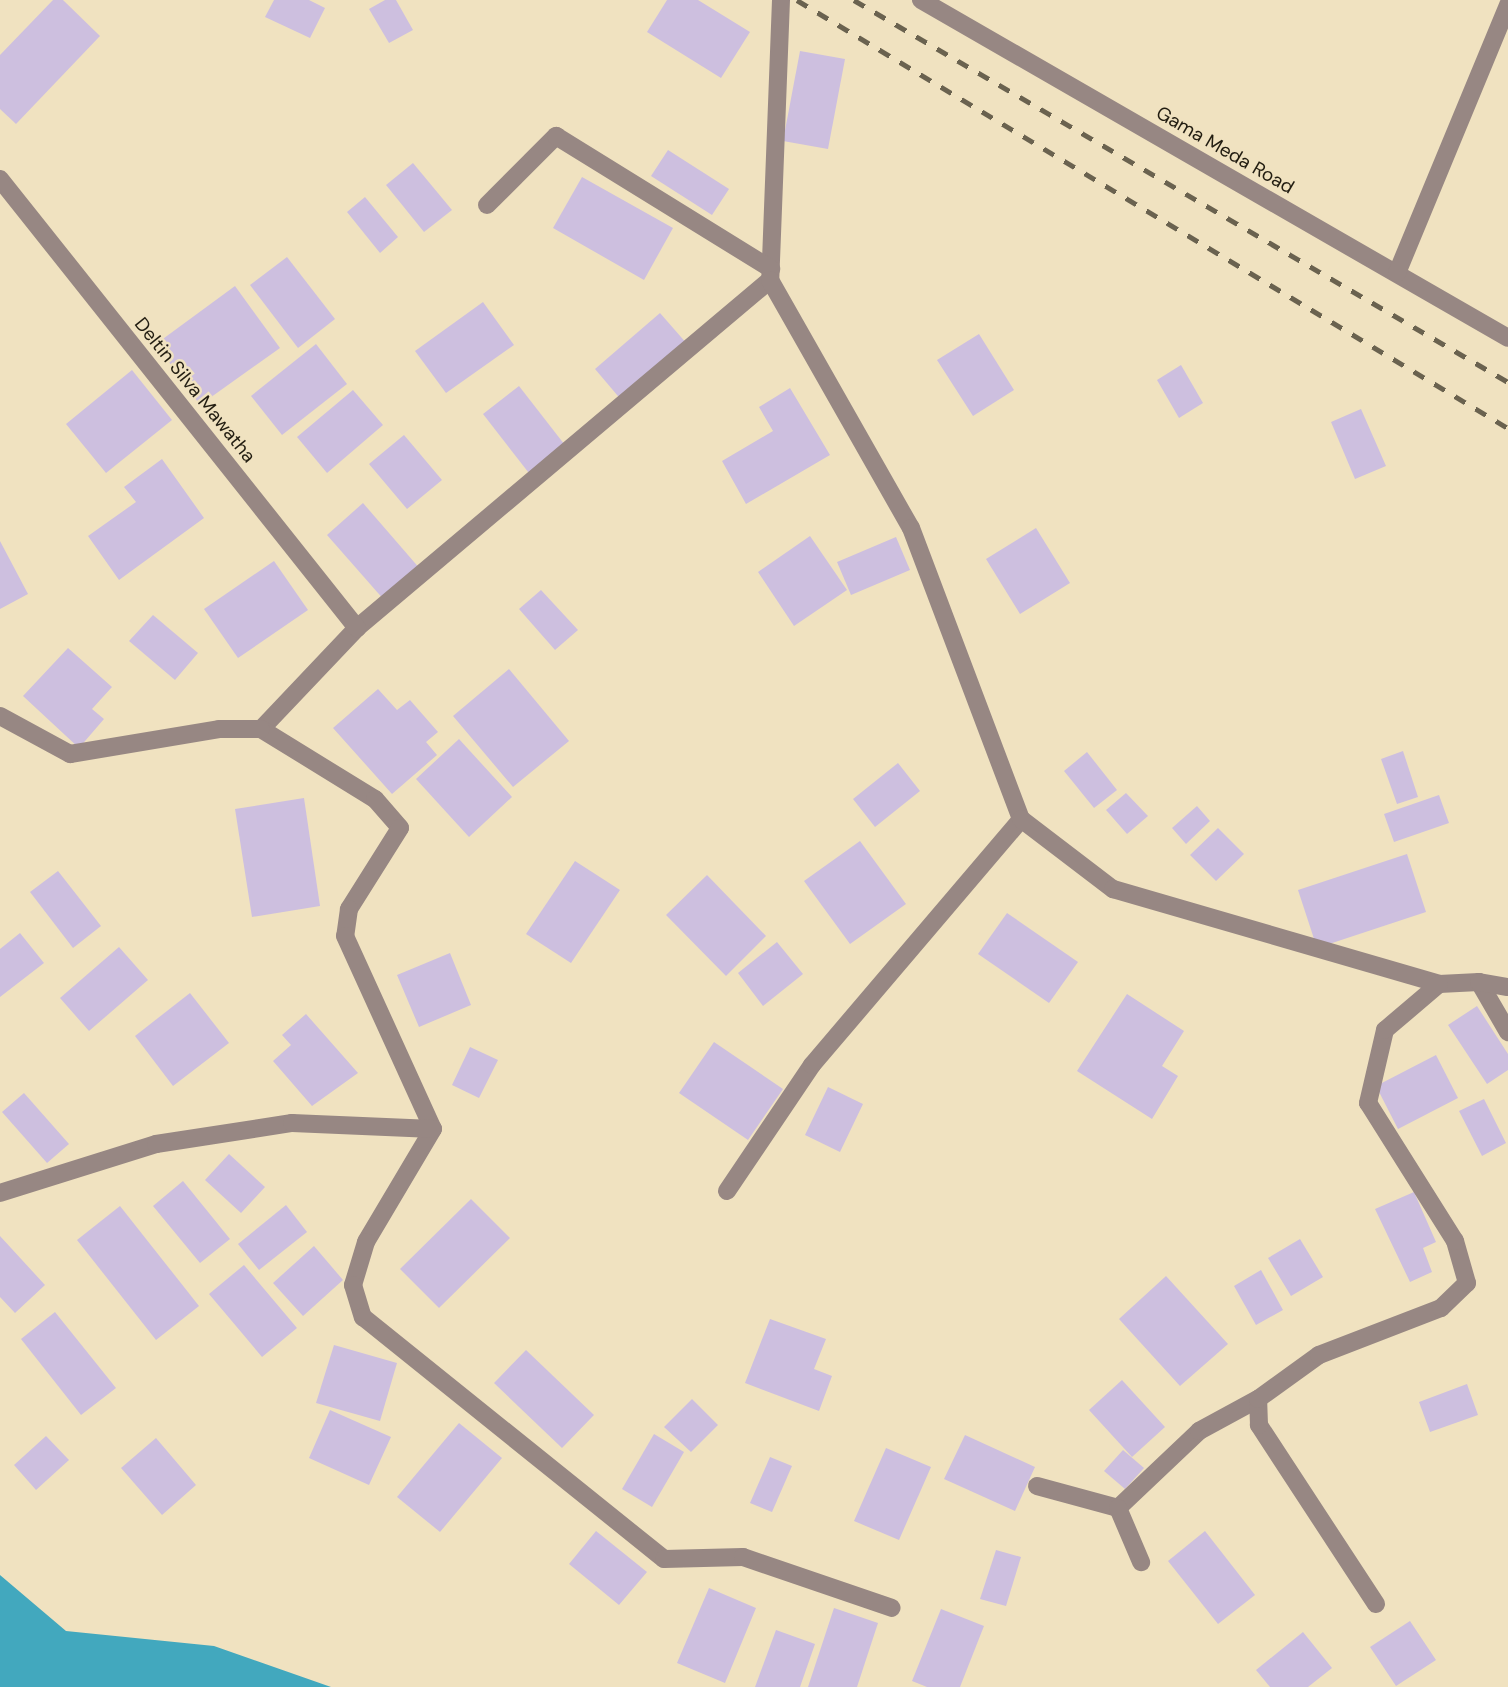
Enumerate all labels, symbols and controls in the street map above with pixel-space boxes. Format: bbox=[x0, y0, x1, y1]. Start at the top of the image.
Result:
street label: Gama Meda Road bbox=[1152, 101, 1298, 199]
street label: Deltin Silva Mawatha bbox=[130, 313, 260, 467]

